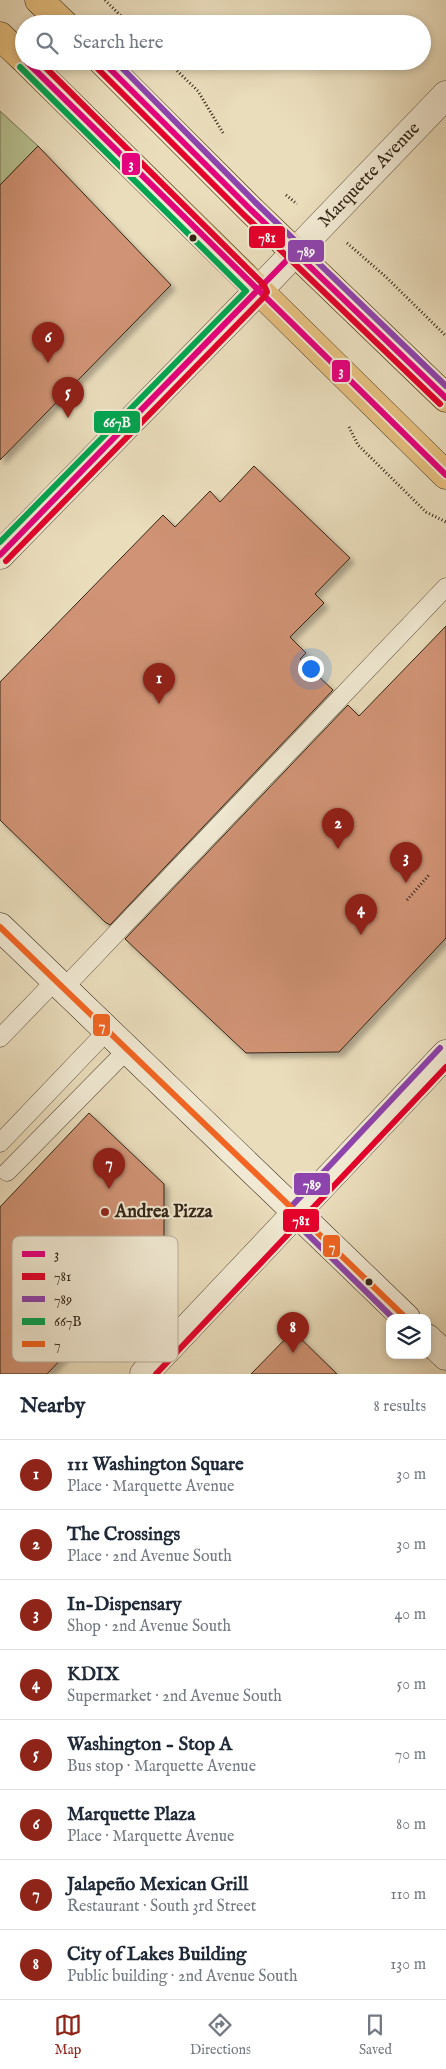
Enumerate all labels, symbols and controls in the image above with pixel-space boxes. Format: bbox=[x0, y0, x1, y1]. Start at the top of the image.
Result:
search box bbox=[15, 15, 431, 70]
icon: search bbox=[33, 29, 61, 57]
text: Search here bbox=[73, 31, 164, 55]
street label: Marquette Avenue bbox=[313, 117, 425, 232]
line badge: 3 bbox=[121, 152, 141, 176]
text: 3 bbox=[128, 156, 134, 174]
line badge: 781 bbox=[248, 225, 286, 249]
text: 781 bbox=[258, 229, 276, 247]
unlabelled marker bbox=[188, 233, 198, 243]
line badge: 789 bbox=[287, 239, 325, 263]
text: 789 bbox=[297, 243, 315, 261]
pin: 6 bbox=[32, 322, 64, 363]
line badge: 3 bbox=[331, 359, 351, 383]
text: 3 bbox=[338, 363, 344, 381]
pin: 5 bbox=[52, 377, 84, 418]
line badge: 667B bbox=[93, 410, 141, 434]
text: 667B bbox=[103, 414, 131, 432]
your location bbox=[298, 656, 324, 682]
pin: 1 bbox=[143, 663, 175, 704]
pin: 2 bbox=[322, 808, 354, 849]
pin: 3 bbox=[390, 842, 422, 883]
pin: 4 bbox=[345, 894, 377, 935]
line badge: 7 bbox=[92, 1013, 111, 1037]
text: 7 bbox=[99, 1017, 106, 1035]
pin: 7 bbox=[93, 1148, 125, 1189]
line badge: 789 bbox=[293, 1172, 331, 1196]
text: 789 bbox=[303, 1176, 321, 1194]
place label: Andrea Pizza bbox=[114, 1201, 214, 1224]
marker: Andrea Pizza bbox=[99, 1206, 111, 1218]
line badge: 781 bbox=[282, 1208, 320, 1233]
text: 781 bbox=[292, 1212, 310, 1230]
line badge: 7 bbox=[322, 1234, 341, 1258]
legend bbox=[12, 1236, 178, 1362]
text: 7 bbox=[329, 1238, 336, 1256]
text: 3 bbox=[54, 1246, 59, 1264]
text: 781 bbox=[54, 1268, 71, 1286]
unlabelled marker bbox=[364, 1277, 374, 1287]
text: 789 bbox=[54, 1291, 72, 1309]
pin: 8 bbox=[277, 1312, 309, 1353]
text: 667B bbox=[54, 1313, 82, 1331]
map controls bbox=[386, 1314, 431, 1359]
button: layers bbox=[386, 1314, 431, 1359]
text: 7 bbox=[54, 1336, 61, 1354]
text: Nearby bbox=[20, 1393, 85, 1420]
text: 8 results bbox=[374, 1397, 426, 1417]
text: 111 Washington Square bbox=[67, 1453, 244, 1477]
text: 1 bbox=[33, 1465, 39, 1485]
text: 30 m bbox=[396, 1465, 426, 1485]
text: Place · Marquette Avenue bbox=[67, 1477, 234, 1497]
text: The Crossings bbox=[67, 1523, 180, 1547]
text: 2 bbox=[32, 1535, 40, 1555]
text: 30 m bbox=[396, 1535, 426, 1555]
text: Place · 2nd Avenue South bbox=[67, 1547, 232, 1567]
text: In-Dispensary bbox=[67, 1593, 182, 1617]
text: 3 bbox=[33, 1605, 39, 1625]
text: 40 m bbox=[394, 1605, 426, 1625]
text: Shop · 2nd Avenue South bbox=[67, 1617, 231, 1637]
text: KDIX bbox=[67, 1663, 119, 1687]
text: 4 bbox=[32, 1675, 40, 1695]
text: 50 m bbox=[397, 1675, 426, 1695]
text: Supermarket · 2nd Avenue South bbox=[67, 1687, 282, 1707]
text: Washington - Stop A bbox=[67, 1733, 232, 1757]
text: 5 bbox=[33, 1745, 39, 1765]
text: 70 m bbox=[395, 1745, 426, 1765]
text: Bus stop · Marquette Avenue bbox=[67, 1757, 256, 1777]
text: Marquette Plaza bbox=[67, 1803, 195, 1827]
text: 6 bbox=[33, 1815, 39, 1835]
text: 80 m bbox=[396, 1815, 426, 1835]
text: Place · Marquette Avenue bbox=[67, 1827, 234, 1847]
text: Jalapeño Mexican Grill bbox=[67, 1873, 248, 1897]
text: 7 bbox=[32, 1885, 40, 1905]
text: 110 m bbox=[390, 1885, 426, 1905]
text: Restaurant · South 3rd Street bbox=[67, 1897, 256, 1917]
text: City of Lakes Building bbox=[67, 1943, 246, 1967]
text: 8 bbox=[33, 1955, 39, 1975]
text: 130 m bbox=[390, 1955, 426, 1975]
text: Public building · 2nd Avenue South bbox=[67, 1967, 297, 1987]
tab: Map bbox=[54, 2011, 82, 2059]
tab: Directions bbox=[190, 2011, 251, 2059]
tab: Saved bbox=[359, 2011, 392, 2059]

